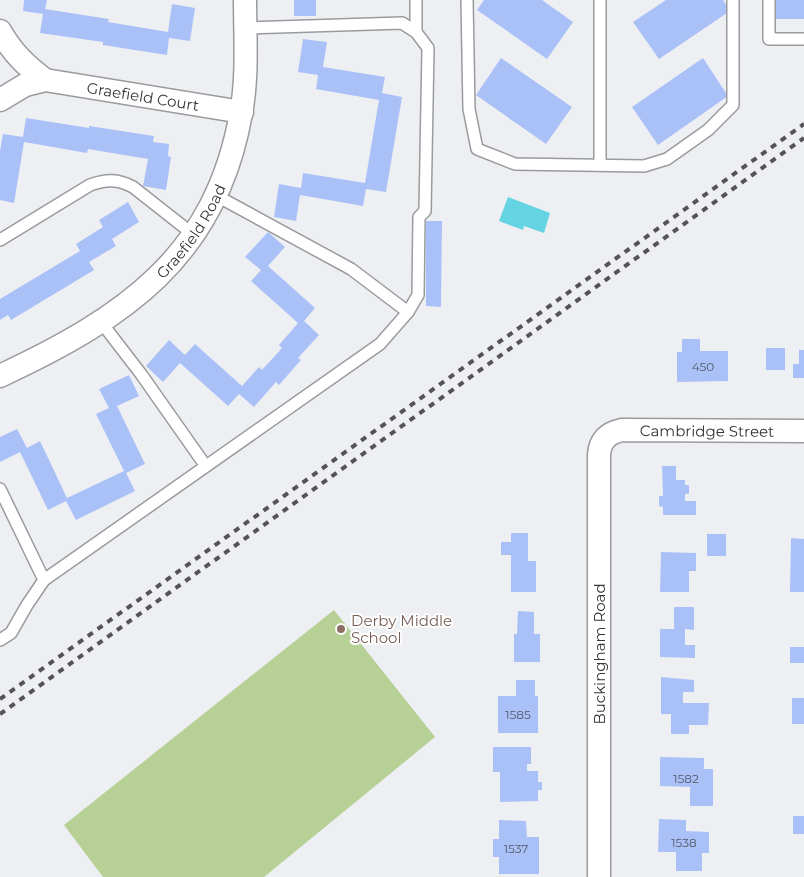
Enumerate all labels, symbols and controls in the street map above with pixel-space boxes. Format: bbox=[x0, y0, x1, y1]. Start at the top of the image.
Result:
street label: Graefield Court bbox=[85, 77, 200, 114]
street label: Graefield Road bbox=[152, 181, 229, 282]
house number: 450 bbox=[692, 359, 714, 374]
street label: Cambridge Street bbox=[640, 421, 774, 440]
street label: Buckingham Road bbox=[590, 583, 609, 725]
place label: Derby Middle School bbox=[351, 611, 452, 647]
marker: Derby Middle School bbox=[335, 623, 347, 635]
house number: 1585 bbox=[505, 707, 531, 722]
house number: 1582 bbox=[673, 771, 699, 786]
house number: 1538 bbox=[671, 835, 697, 850]
house number: 1537 bbox=[504, 841, 528, 856]

